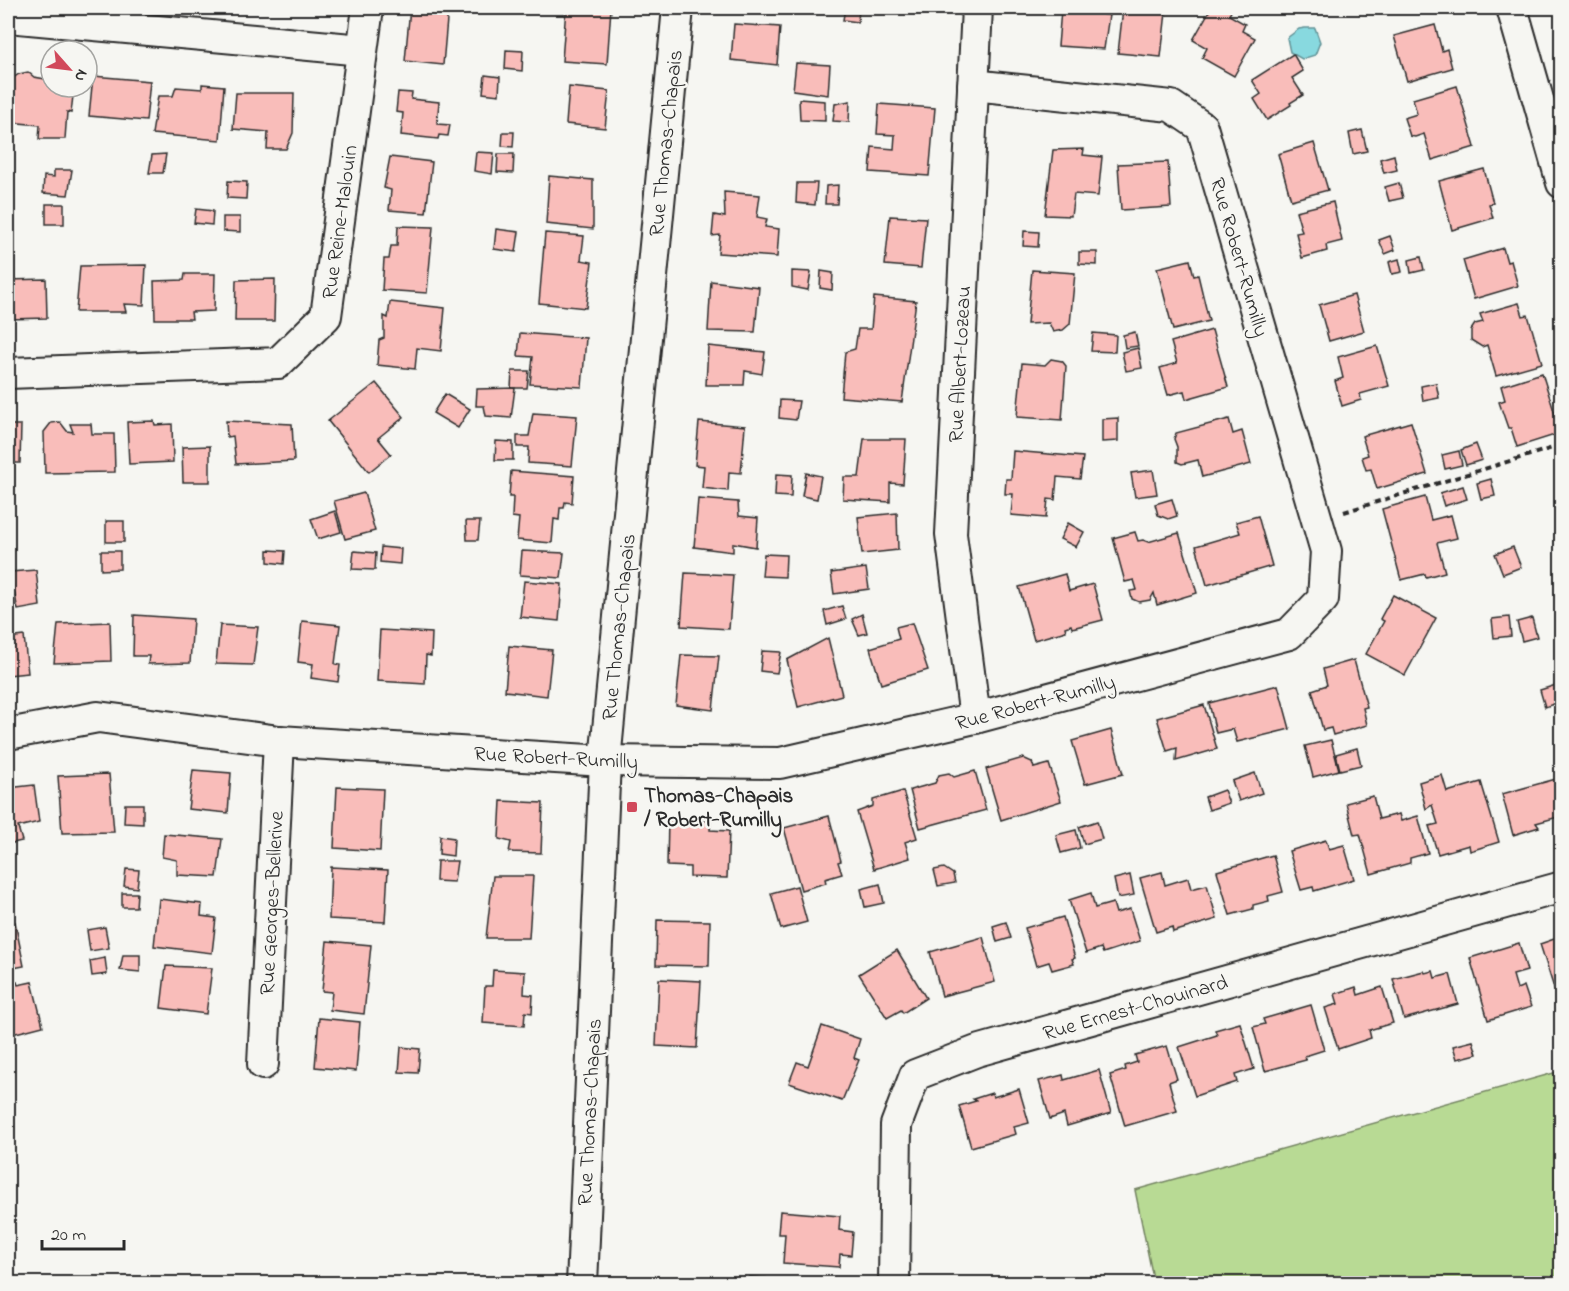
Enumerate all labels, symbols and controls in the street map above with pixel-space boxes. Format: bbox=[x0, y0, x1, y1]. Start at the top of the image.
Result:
north arrow bbox=[39, 39, 99, 99]
street label: Rue Thomas-Chapais bbox=[642, 48, 692, 238]
text: N bbox=[67, 65, 94, 86]
street label: Rue Reine-Malouin bbox=[315, 143, 367, 301]
street label: Rue Robert-Rumilly bbox=[1199, 174, 1275, 341]
street label: Rue Albert-Lozeau bbox=[942, 285, 980, 443]
street label: Rue Thomas-Chapais bbox=[595, 532, 645, 722]
street label: Rue Robert-Rumilly bbox=[952, 668, 1119, 742]
street label: Rue Robert-Rumilly bbox=[473, 740, 639, 780]
place label: Thomas-Chapais / Robert-Rumilly bbox=[643, 782, 794, 838]
marker: Thomas-Chapais / Robert-Rumilly bbox=[625, 800, 639, 814]
street label: Rue Georges-Bellerive bbox=[253, 810, 295, 996]
street label: Rue Ernest-Chouinard bbox=[1040, 968, 1232, 1050]
street label: Rue Thomas-Chapais bbox=[571, 1018, 611, 1206]
scale bar bbox=[42, 1213, 124, 1251]
text: 20 m bbox=[51, 1223, 86, 1249]

